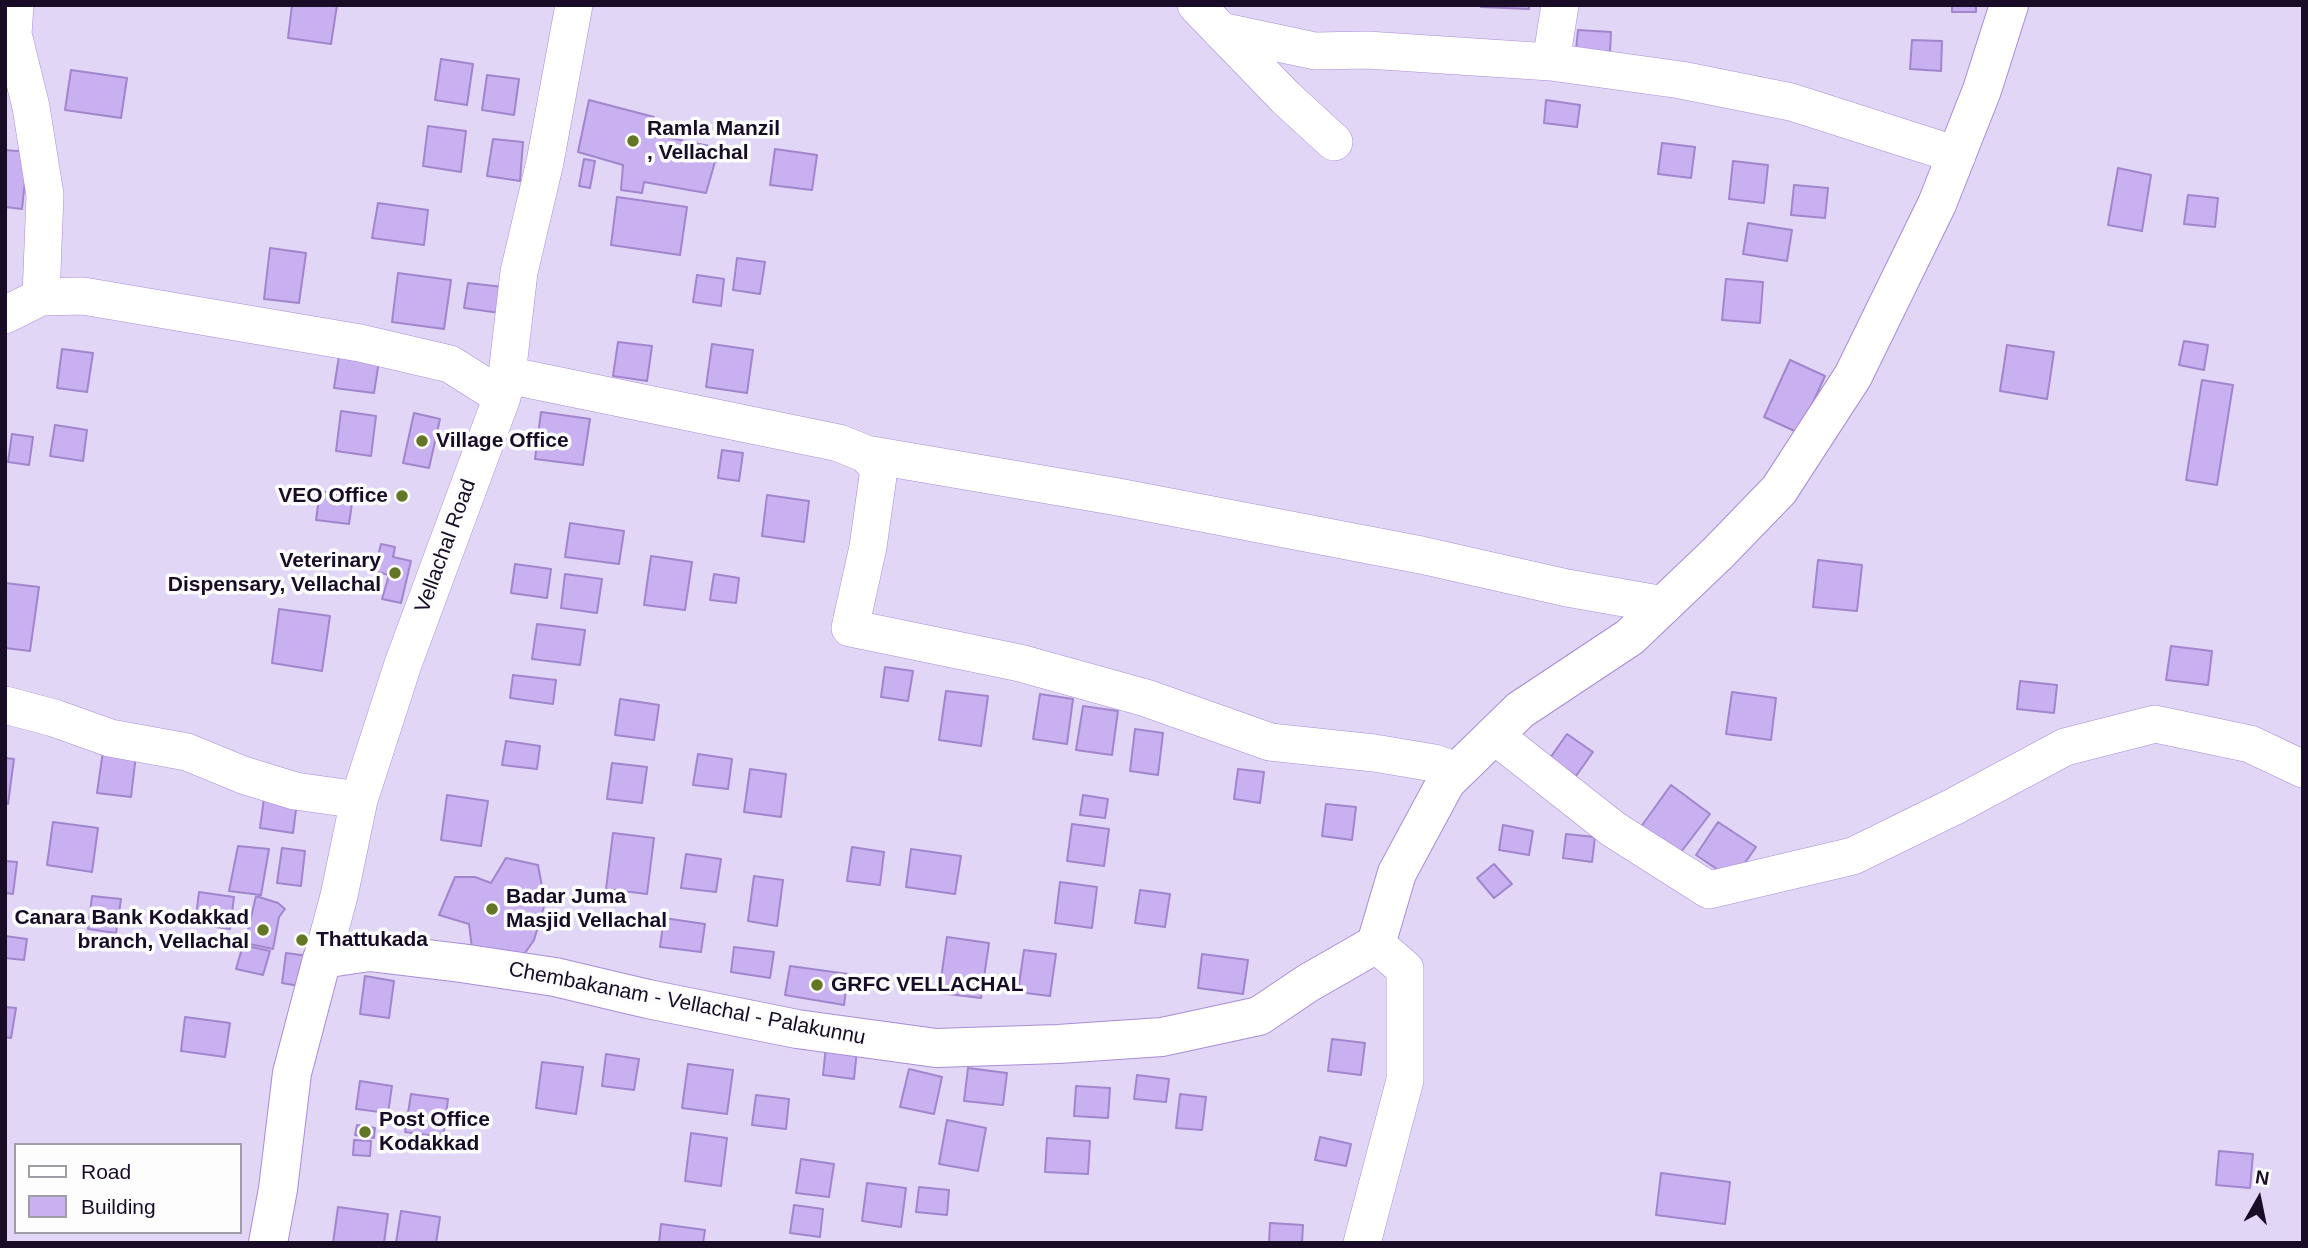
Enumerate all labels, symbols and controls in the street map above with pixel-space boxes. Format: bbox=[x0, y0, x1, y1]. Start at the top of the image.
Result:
place label: Ramla Manzil , Vellachal bbox=[647, 116, 780, 166]
marker: Ramla Manzil , Vellachal bbox=[625, 133, 641, 149]
place label: Village Office bbox=[436, 428, 569, 454]
marker: Village Office bbox=[414, 433, 430, 449]
street label: Vellachal Road bbox=[410, 476, 482, 616]
place label: VEO Office bbox=[278, 483, 388, 509]
marker: VEO Office bbox=[394, 488, 410, 504]
place label: Veterinary Dispensary, Vellachal bbox=[168, 548, 381, 598]
marker: Veterinary Dispensary, Vellachal bbox=[387, 565, 403, 581]
place label: Badar Juma Masjid Vellachal bbox=[506, 884, 667, 934]
marker: Badar Juma Masjid Vellachal bbox=[484, 901, 500, 917]
place label: Canara Bank Kodakkad branch, Vellachal bbox=[14, 905, 249, 955]
marker: Canara Bank Kodakkad branch, Vellachal bbox=[255, 922, 271, 938]
place label: Thattukada bbox=[316, 927, 428, 953]
marker: Thattukada bbox=[294, 932, 310, 948]
street label: Chembakanam - Vellachal - Palakunnu bbox=[506, 957, 868, 1051]
place label: GRFC VELLACHAL bbox=[831, 972, 1023, 998]
marker: GRFC VELLACHAL bbox=[809, 977, 825, 993]
place label: Post Office Kodakkad bbox=[379, 1107, 490, 1157]
marker: Post Office Kodakkad bbox=[357, 1124, 373, 1140]
legend bbox=[14, 1143, 242, 1234]
text: Road bbox=[81, 1160, 131, 1183]
north arrow bbox=[2224, 1164, 2294, 1234]
text: N bbox=[2254, 1166, 2271, 1189]
text: Building bbox=[81, 1195, 156, 1218]

